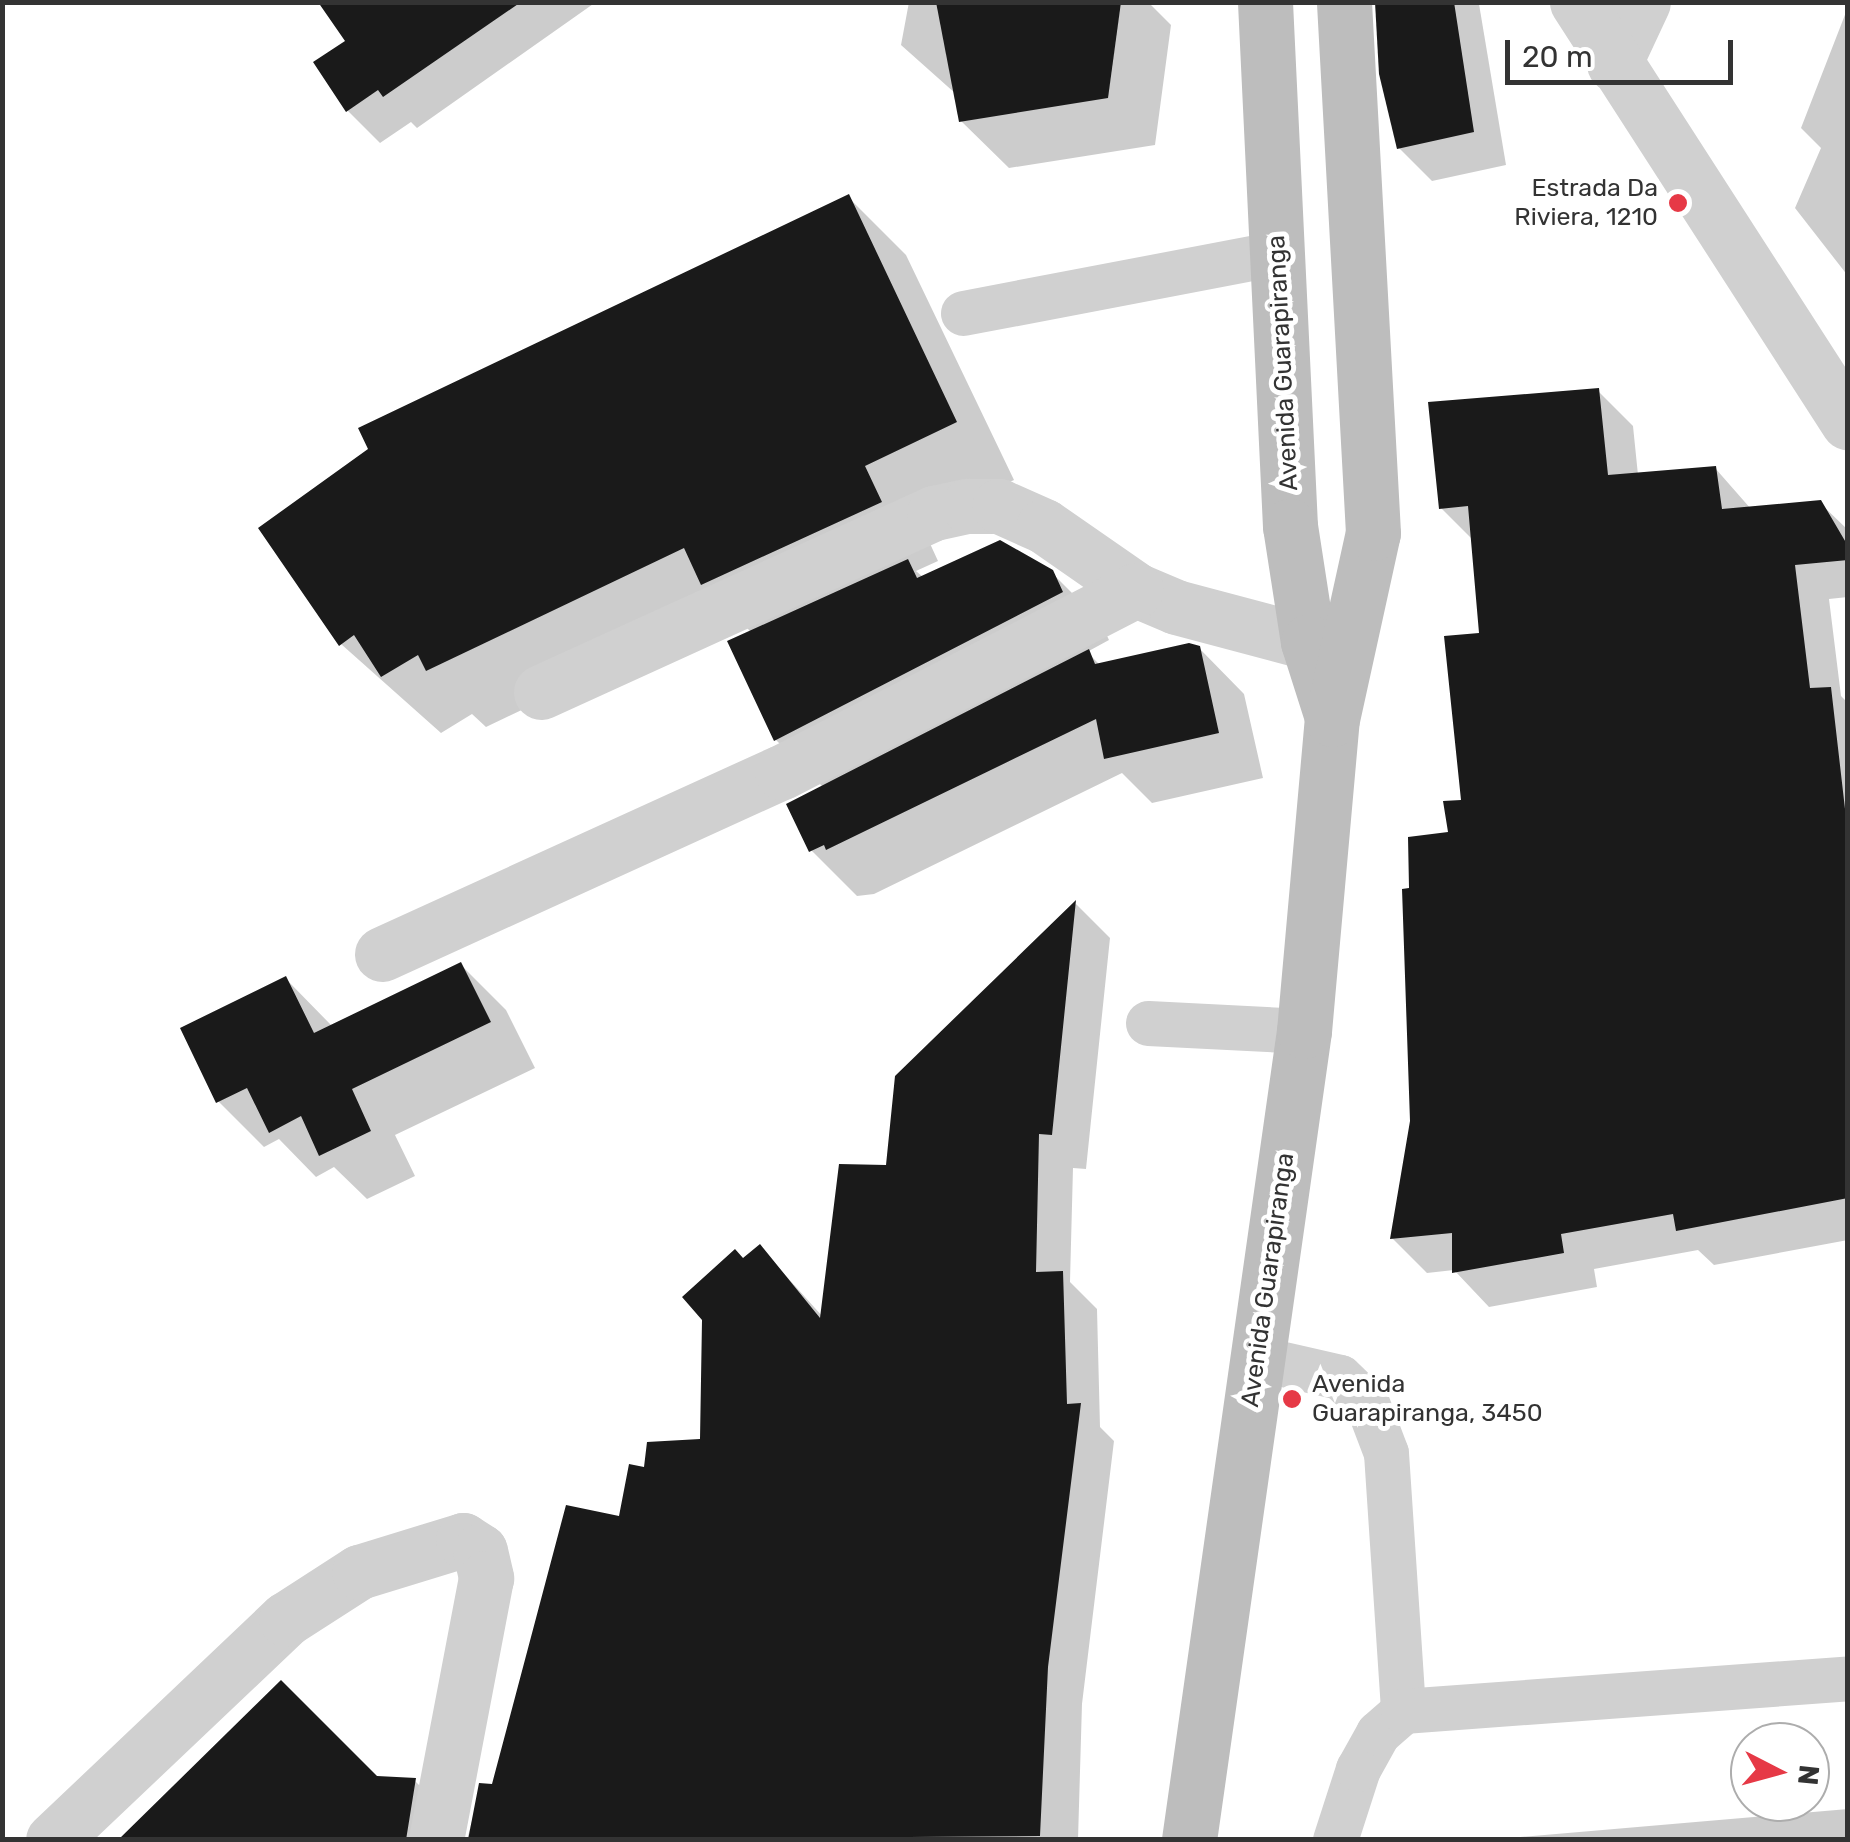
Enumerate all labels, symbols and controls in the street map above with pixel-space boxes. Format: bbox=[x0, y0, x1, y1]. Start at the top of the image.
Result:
scale bar bbox=[1510, 20, 1738, 82]
text: 20 m bbox=[1522, 39, 1593, 75]
place label: Estrada Da Riviera, 1210 bbox=[1514, 174, 1658, 233]
marker: Estrada Da Riviera, 1210 bbox=[1667, 192, 1689, 214]
street label: Avenida Guarapiranga bbox=[1261, 234, 1305, 492]
street label: Avenida Guarapiranga bbox=[1235, 1151, 1301, 1409]
place label: Avenida Guarapiranga, 3450 bbox=[1312, 1370, 1543, 1429]
marker: Avenida Guarapiranga, 3450 bbox=[1281, 1388, 1303, 1410]
north arrow bbox=[1730, 1722, 1830, 1822]
text: N bbox=[1791, 1763, 1826, 1787]

